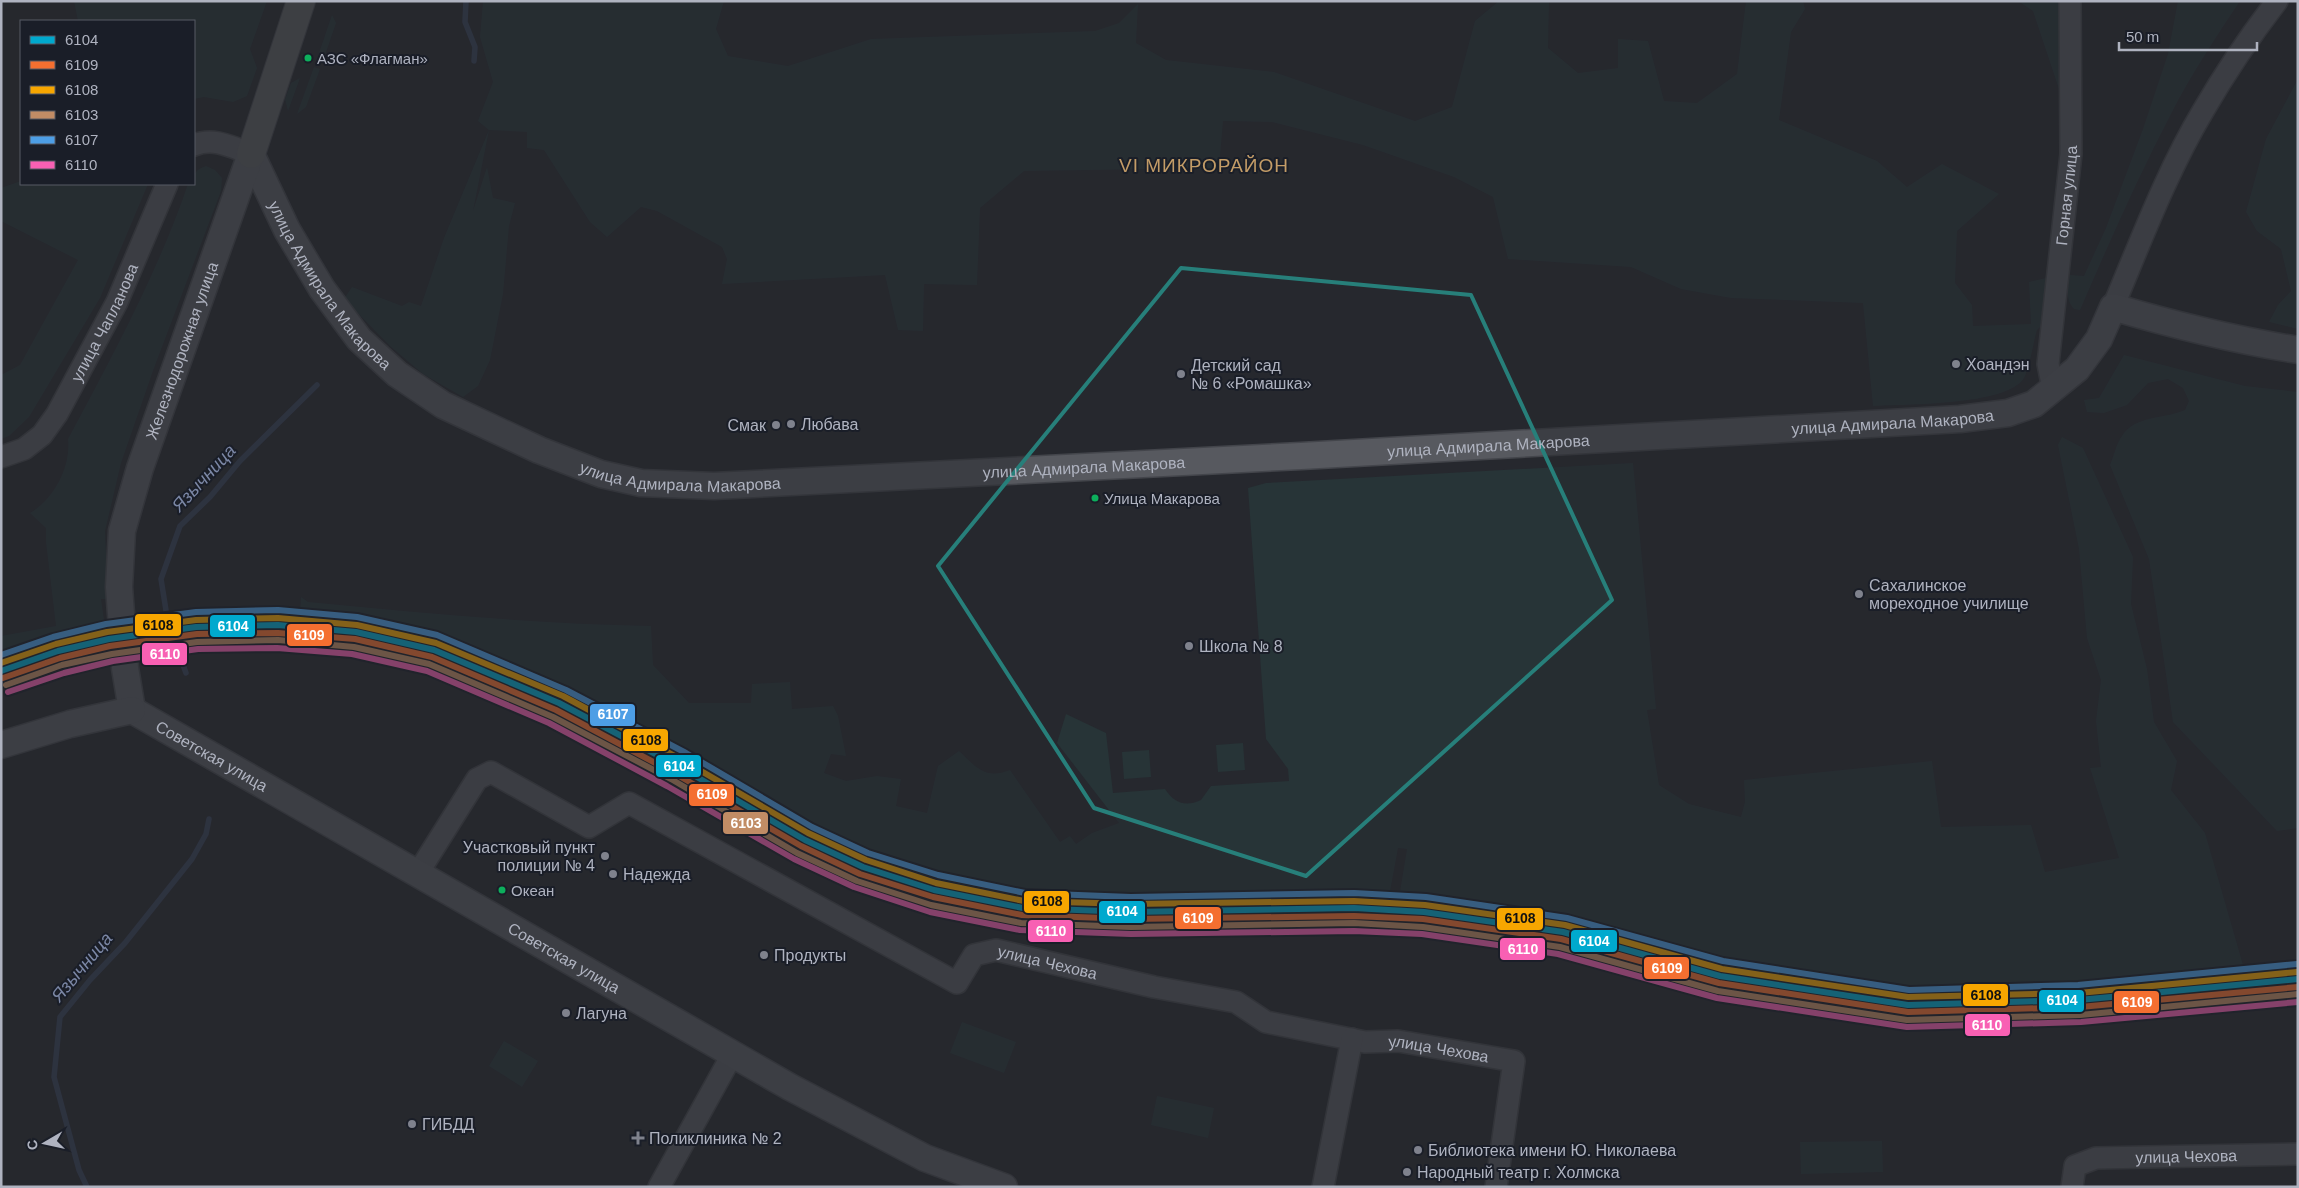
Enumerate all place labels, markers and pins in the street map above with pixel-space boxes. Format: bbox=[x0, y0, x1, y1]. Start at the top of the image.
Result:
place label: АЗС «Флагман» bbox=[317, 50, 428, 67]
marker: АЗС «Флагман» bbox=[303, 53, 313, 63]
place label: Хоандэн bbox=[1966, 356, 2030, 373]
place label: Детский сад № 6 «Ромашка» bbox=[1191, 357, 1312, 392]
marker: Хоандэн bbox=[1950, 358, 1962, 370]
marker: Детский сад № 6 «Ромашка» bbox=[1175, 368, 1187, 380]
place label: Любава bbox=[801, 416, 859, 433]
place label: Смак bbox=[728, 417, 767, 434]
marker: Любава bbox=[785, 418, 797, 430]
marker: Смак bbox=[770, 419, 782, 431]
place label: Улица Макарова bbox=[1104, 490, 1220, 507]
marker: Улица Макарова bbox=[1090, 493, 1100, 503]
place label: Сахалинское мореходное училище bbox=[1869, 577, 2029, 612]
marker: Сахалинское мореходное училище bbox=[1853, 588, 1865, 600]
place label: Школа № 8 bbox=[1199, 638, 1283, 655]
marker: Школа № 8 bbox=[1183, 640, 1195, 652]
place label: Участковый пункт полиции № 4 bbox=[463, 839, 596, 874]
marker: Участковый пункт полиции № 4 bbox=[599, 850, 611, 862]
place label: Надежда bbox=[623, 866, 691, 883]
marker: Надежда bbox=[607, 868, 619, 880]
place label: Океан bbox=[511, 882, 554, 899]
marker: Океан bbox=[497, 885, 507, 895]
place label: Продукты bbox=[774, 947, 846, 964]
marker: Продукты bbox=[758, 949, 770, 961]
place label: Лагуна bbox=[576, 1005, 627, 1022]
marker: Лагуна bbox=[560, 1007, 572, 1019]
place label: ГИБДД bbox=[422, 1116, 475, 1133]
marker: ГИБДД bbox=[406, 1118, 418, 1130]
place label: Поликлиника № 2 bbox=[649, 1130, 782, 1147]
marker: Поликлиника № 2 bbox=[631, 1131, 645, 1145]
place label: Библиотека имени Ю. Николаева bbox=[1428, 1142, 1676, 1159]
marker: Библиотека имени Ю. Николаева bbox=[1412, 1144, 1424, 1156]
place label: Народный театр г. Холмска bbox=[1417, 1164, 1620, 1181]
marker: Народный театр г. Холмска bbox=[1401, 1166, 1413, 1178]

